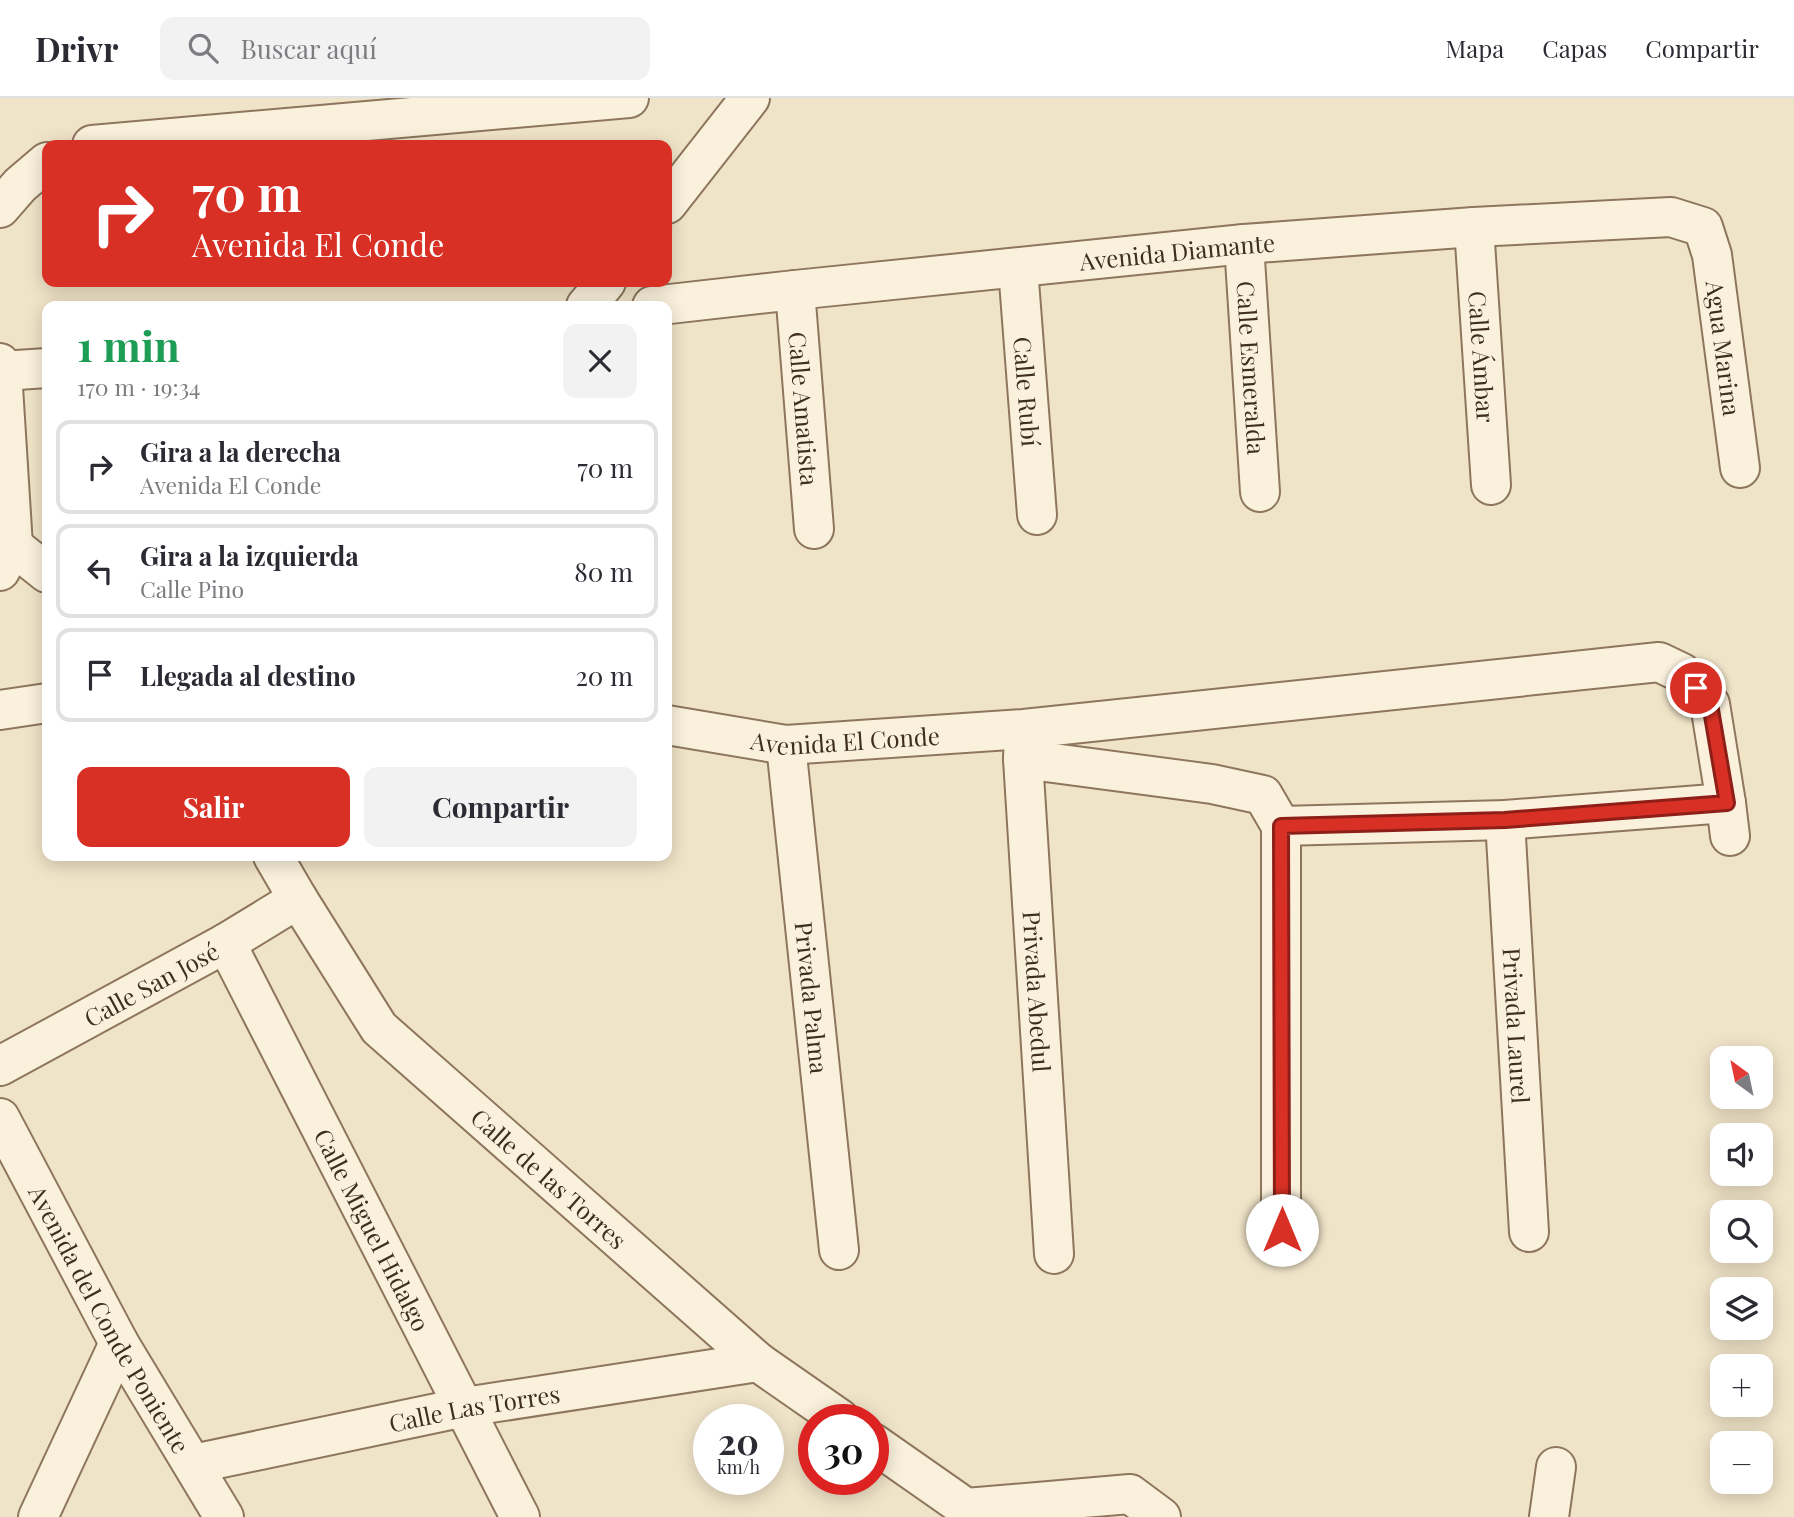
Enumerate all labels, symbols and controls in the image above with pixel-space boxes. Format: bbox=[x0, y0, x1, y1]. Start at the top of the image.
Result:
search box bbox=[160, 17, 650, 80]
text: Drivr bbox=[35, 26, 118, 70]
icon: search bbox=[184, 29, 222, 67]
text: Buscar aquí bbox=[240, 31, 377, 66]
text: Mapa bbox=[1446, 32, 1504, 64]
text: Capas bbox=[1542, 32, 1607, 64]
text: Compartir bbox=[1645, 32, 1759, 64]
text: 70 m bbox=[192, 159, 302, 224]
icon: right bbox=[77, 168, 168, 259]
text: Avenida El Conde bbox=[192, 222, 444, 265]
street label: Avenida Diamante bbox=[1077, 226, 1276, 277]
street label: Agua Marina bbox=[1699, 278, 1749, 418]
street label: Calle Esmeralda bbox=[1230, 280, 1274, 456]
street label: Calle Ámbar bbox=[1462, 290, 1503, 424]
text: 1 min bbox=[77, 317, 180, 373]
button: close bbox=[563, 324, 637, 398]
street label: Calle Amatista bbox=[782, 330, 827, 487]
street label: Calle Rubí bbox=[1007, 335, 1048, 448]
text: 170 m · 19:34 bbox=[77, 371, 200, 402]
text: Gira a la derecha bbox=[140, 434, 341, 469]
icon: right bbox=[81, 448, 119, 486]
text: 70 m bbox=[577, 450, 633, 485]
text: Avenida El Conde bbox=[140, 469, 321, 500]
text: Gira a la izquierda bbox=[140, 538, 359, 573]
icon: left bbox=[81, 552, 119, 590]
text: 80 m bbox=[574, 554, 633, 589]
text: Calle Pino bbox=[140, 573, 244, 604]
icon: arrive bbox=[81, 656, 119, 694]
text: Llegada al destino bbox=[140, 658, 356, 693]
text: 20 m bbox=[575, 658, 633, 693]
pin bbox=[1666, 658, 1726, 718]
icon: arrive bbox=[1677, 669, 1715, 707]
street label: Avenida El Conde bbox=[747, 719, 941, 761]
button: Salir bbox=[77, 767, 350, 847]
button: Compartir bbox=[364, 767, 637, 847]
street label: Privada Abedul bbox=[1017, 910, 1059, 1073]
street label: Privada Palma bbox=[789, 920, 836, 1075]
street label: Calle San José bbox=[78, 934, 224, 1033]
street label: Privada Laurel bbox=[1496, 947, 1538, 1105]
north arrow bbox=[1710, 1046, 1773, 1110]
map controls bbox=[1710, 1046, 1773, 1494]
street label: Calle de las Torres bbox=[465, 1101, 634, 1255]
street label: Calle Miguel Hidalgo bbox=[308, 1123, 438, 1336]
button: sound bbox=[1710, 1123, 1773, 1186]
street label: Avenida del Conde Poniente bbox=[22, 1178, 198, 1459]
position arrow bbox=[1245, 1193, 1319, 1267]
button: search bbox=[1710, 1200, 1773, 1263]
button: layers bbox=[1710, 1277, 1773, 1340]
button: + bbox=[1710, 1354, 1773, 1417]
street label: Calle Las Torres bbox=[386, 1377, 562, 1439]
speed limit sign: 30 bbox=[798, 1404, 889, 1495]
text: 20 bbox=[718, 1417, 759, 1464]
button: − bbox=[1710, 1431, 1773, 1494]
text: km/h bbox=[717, 1455, 760, 1479]

